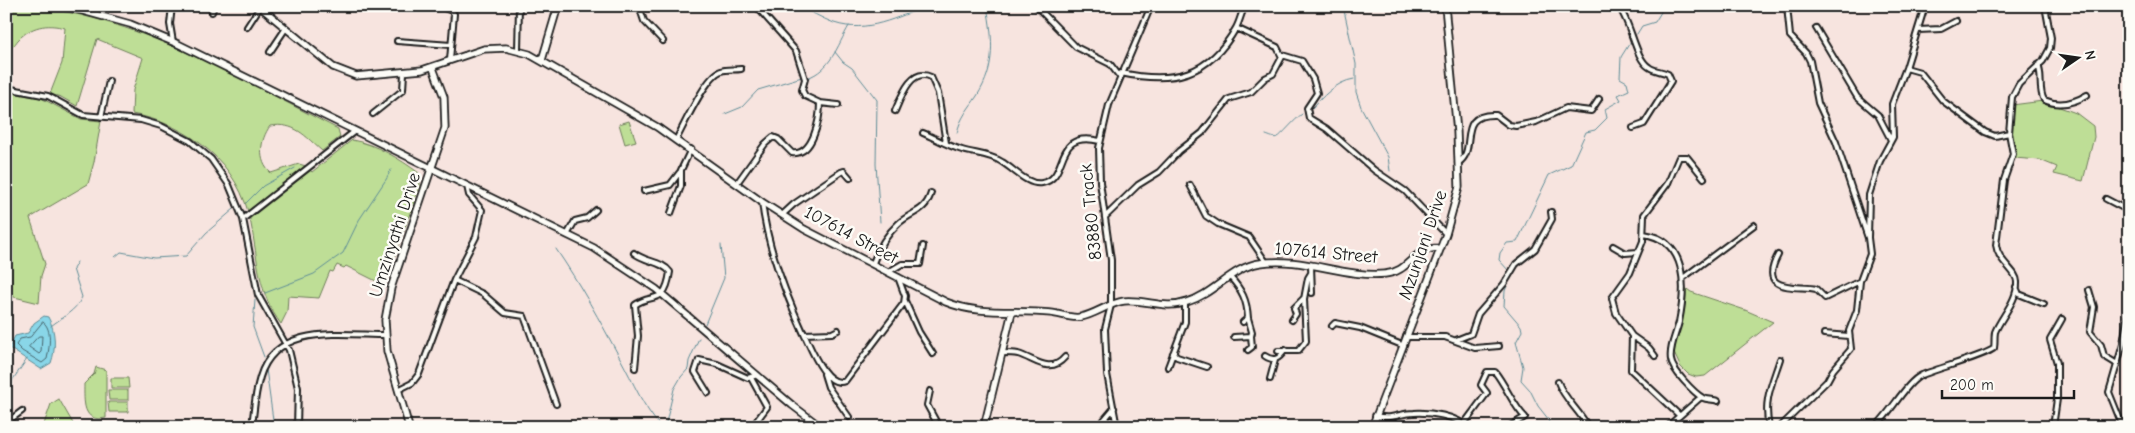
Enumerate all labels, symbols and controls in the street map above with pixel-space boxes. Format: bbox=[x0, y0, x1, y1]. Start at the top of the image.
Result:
north arrow bbox=[2052, 32, 2102, 82]
text: N bbox=[2081, 49, 2099, 62]
street label: 83880 Track bbox=[1075, 163, 1107, 261]
street label: Umzinyathi Drive bbox=[365, 170, 425, 300]
street label: Mzunjani Drive bbox=[1394, 188, 1452, 302]
street label: 107614 Street bbox=[801, 202, 902, 269]
street label: 107614 Street bbox=[1274, 238, 1379, 268]
scale bar bbox=[1942, 368, 2075, 400]
text: 200 m bbox=[1950, 376, 1994, 394]

